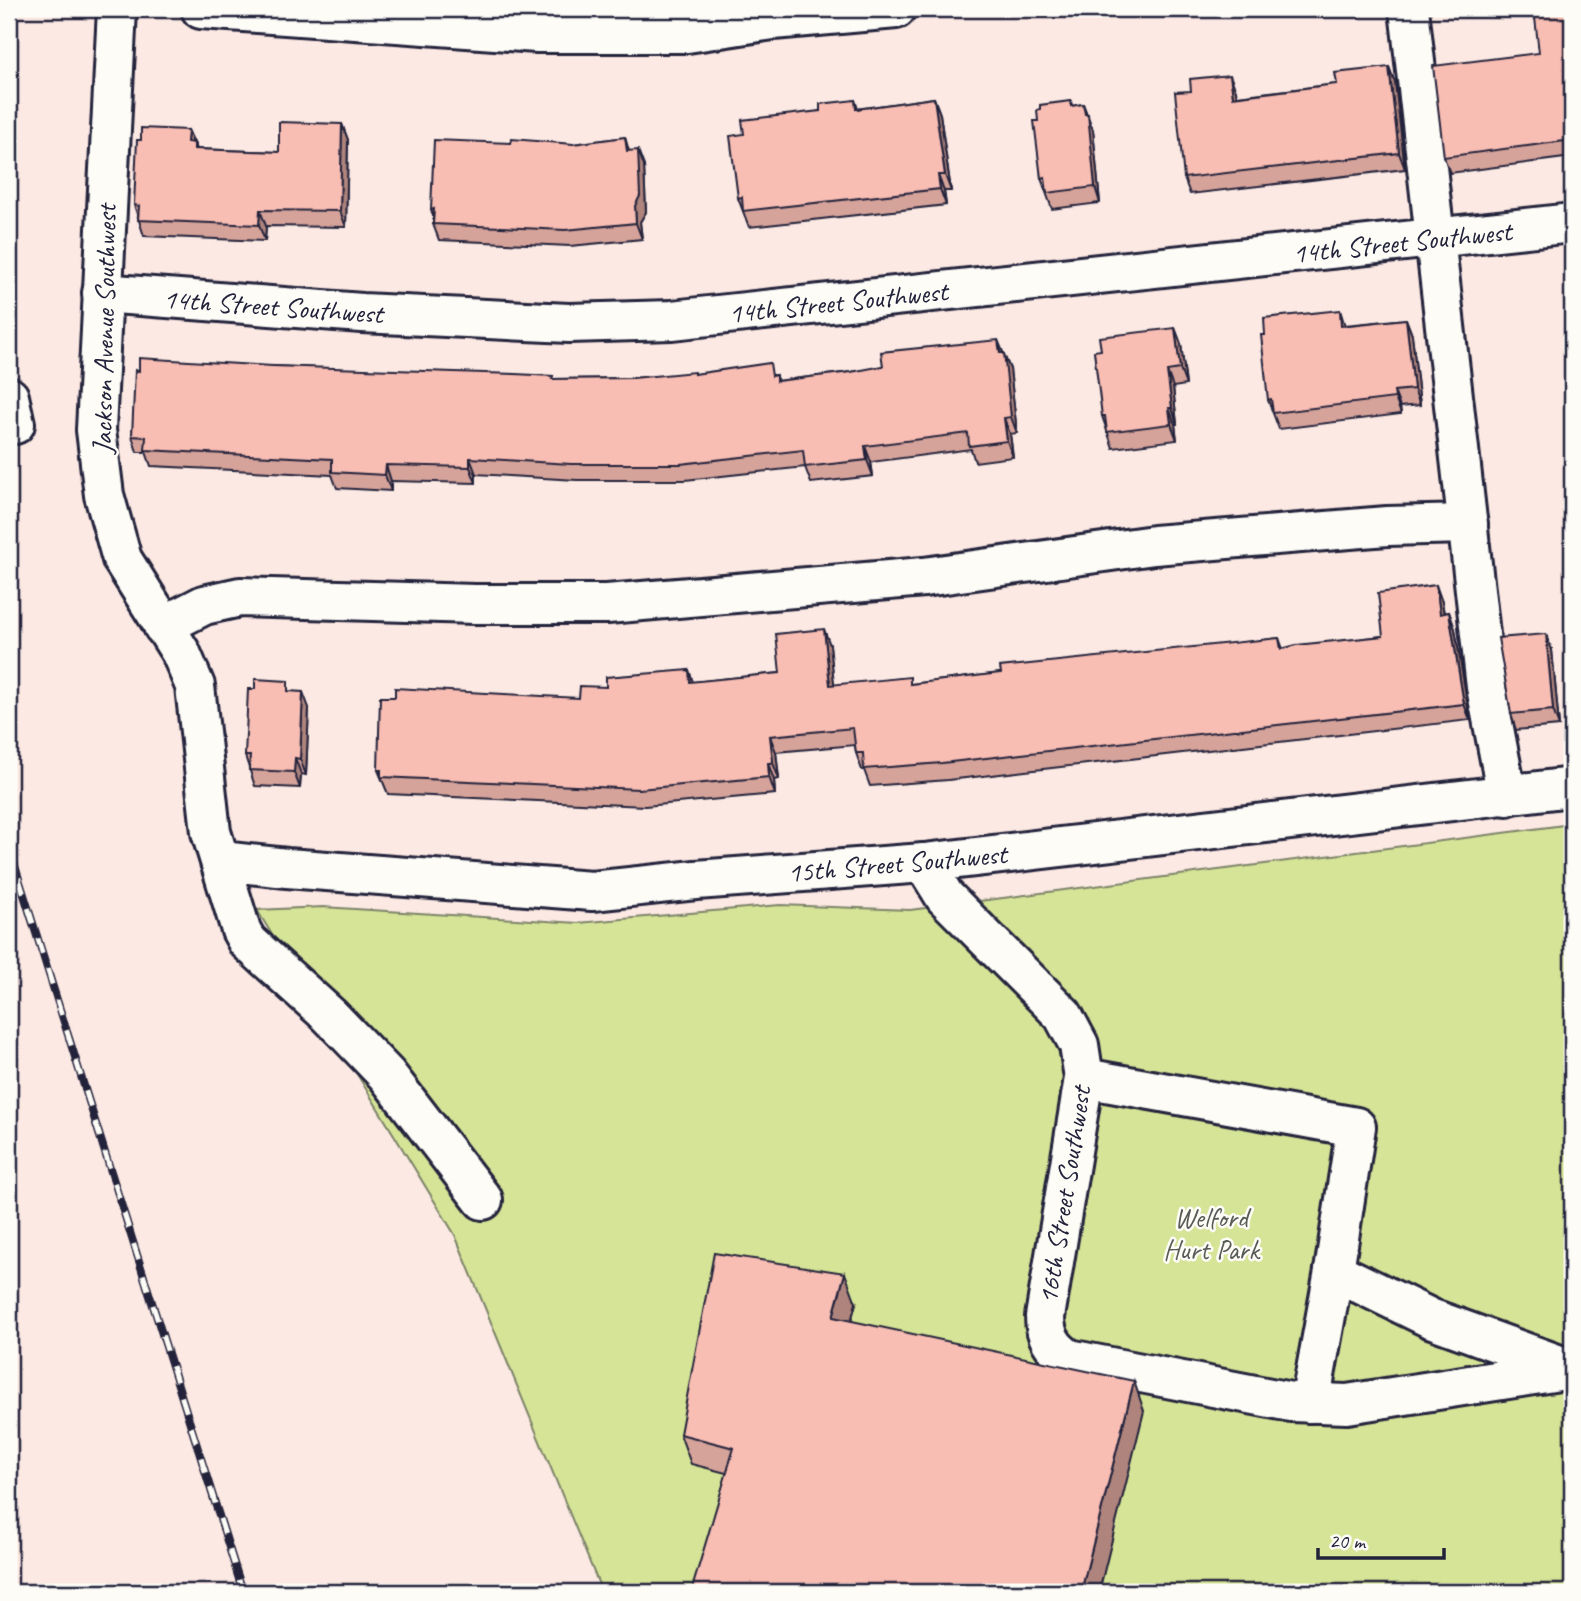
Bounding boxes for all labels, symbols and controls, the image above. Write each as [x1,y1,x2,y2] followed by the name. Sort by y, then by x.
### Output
[84,201,124,456] street label: Jackson Avenue Southwest
[1291,213,1516,271] street label: 14th Street Southwest
[727,273,952,331] street label: 14th Street Southwest
[162,281,387,331] street label: 14th Street Southwest
[786,836,1011,890] street label: 15th Street Southwest
[1030,1081,1099,1306] street label: 16th Street Southwest
[1163,1200,1261,1267] park label: Welford Hurt Park
[1318,1517,1444,1561] scale bar
[1329,1528,1367,1554] text: 20 m

